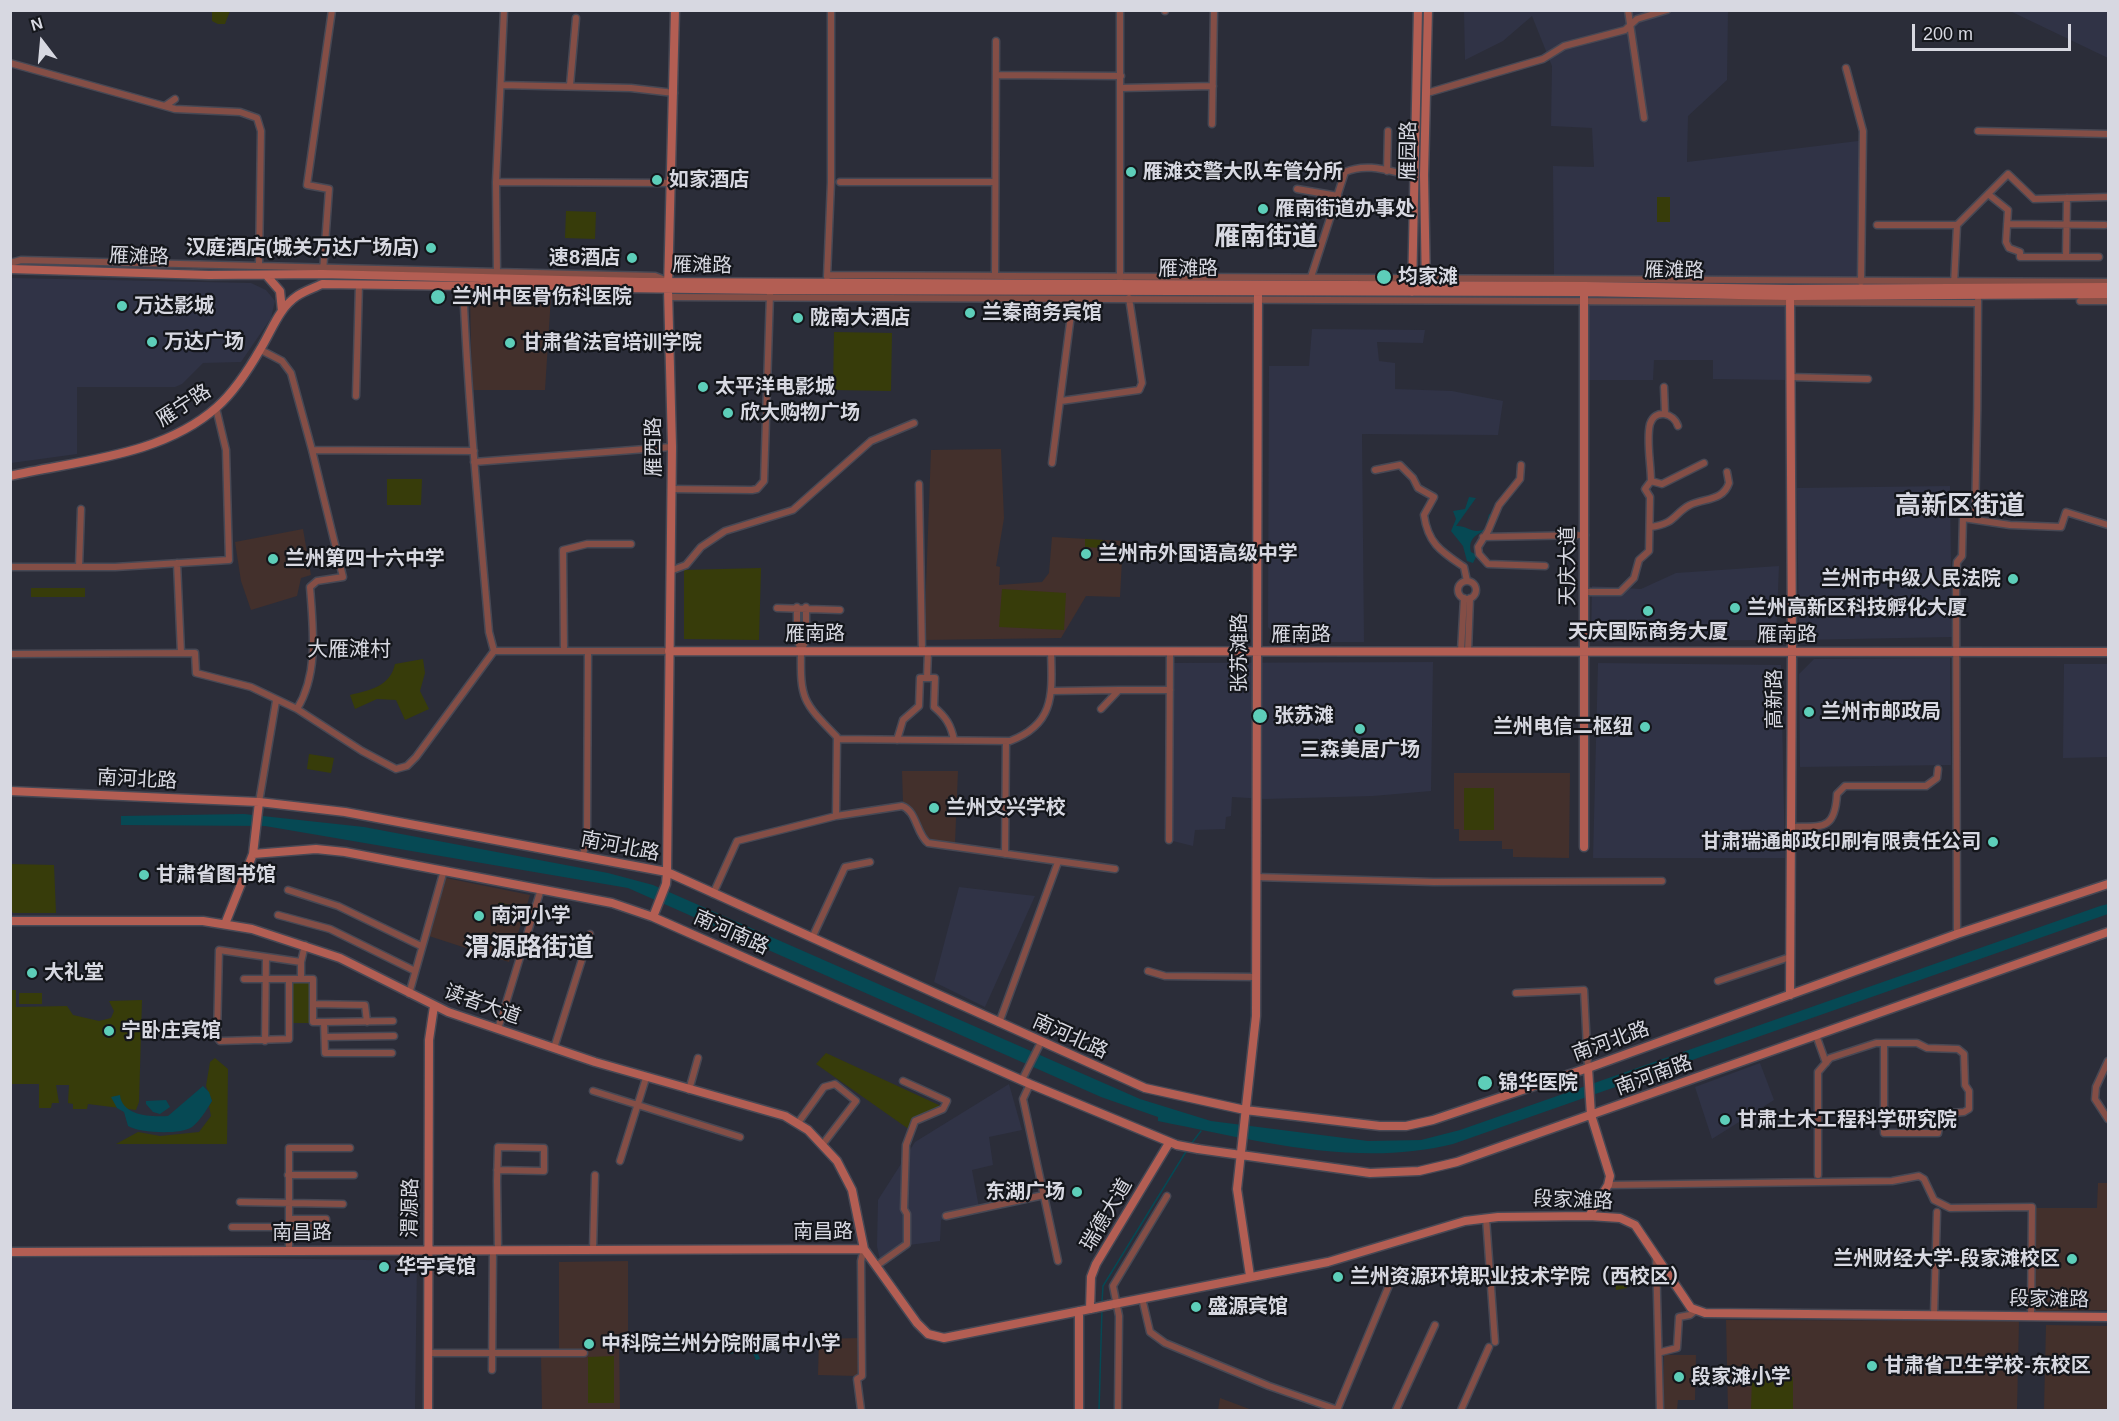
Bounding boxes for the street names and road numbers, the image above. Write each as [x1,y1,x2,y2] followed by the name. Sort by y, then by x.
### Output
[1396,121,1422,181] street label: 雁园路
[109,244,169,270] street label: 雁滩路
[672,253,732,279] street label: 雁滩路
[1158,257,1218,281] street label: 雁滩路
[1644,258,1704,284] street label: 雁滩路
[152,380,216,432] street label: 雁宁路
[642,417,666,477] street label: 雁西路
[1556,526,1580,606] street label: 天庆大道
[1228,613,1252,693] street label: 张苏滩路
[785,622,845,646] street label: 雁南路
[1271,623,1331,647] street label: 雁南路
[1757,623,1817,647] street label: 雁南路
[1763,669,1787,729] street label: 高新路
[96,766,178,794] street label: 南河北路
[578,828,662,866] street label: 南河北路
[690,906,772,960] street label: 南河南路
[440,980,524,1030] street label: 读者大道
[1029,1010,1111,1064] street label: 南河北路
[1569,1017,1653,1067] street label: 南河北路
[1612,1051,1696,1101] street label: 南河南路
[1076,1175,1138,1255] street label: 瑞德大道
[398,1178,424,1238] street label: 渭源路
[1533,1188,1613,1214] street label: 段家滩路
[793,1220,853,1244] street label: 南昌路
[272,1221,332,1245] street label: 南昌路
[2009,1287,2089,1313] street label: 段家滩路

